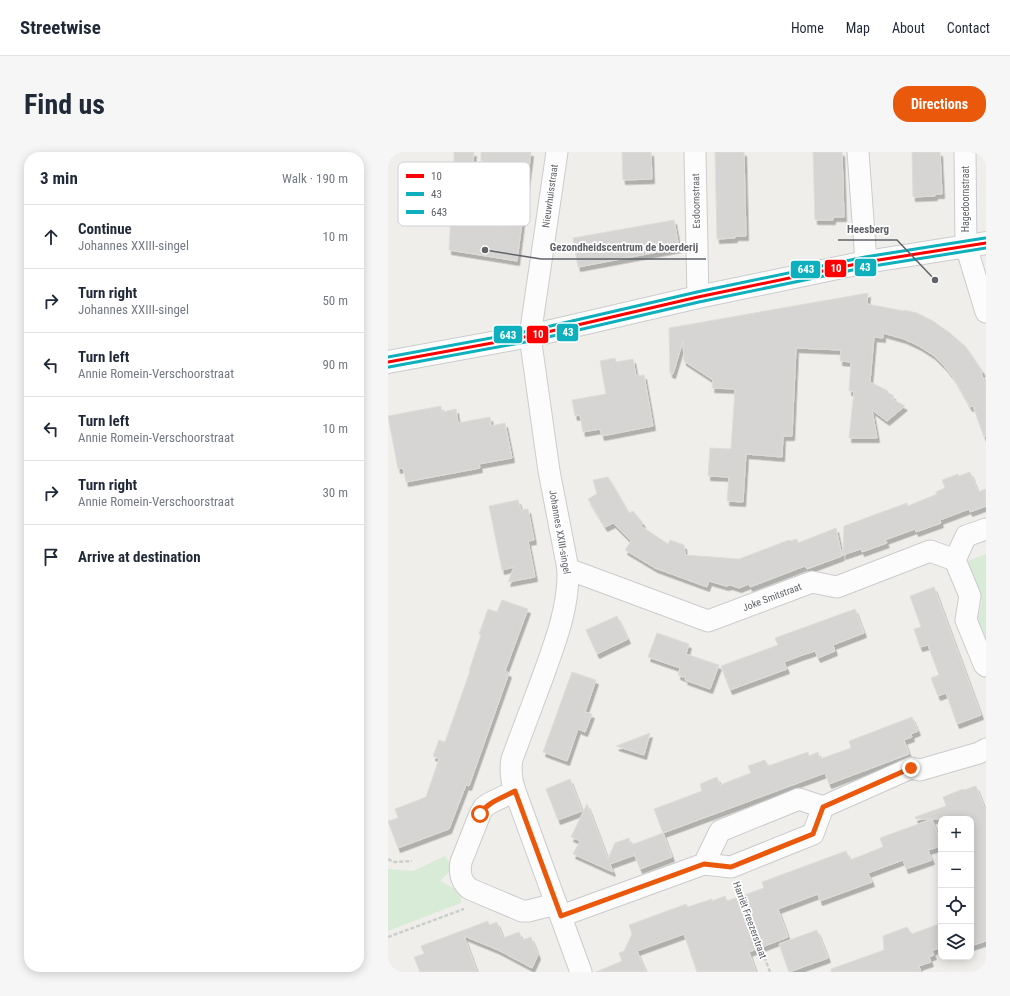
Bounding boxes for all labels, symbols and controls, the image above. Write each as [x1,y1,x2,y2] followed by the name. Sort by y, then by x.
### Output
[20,16,101,39] text: Streetwise
[791,20,824,36] text: Home
[846,20,870,36] text: Map
[892,20,925,36] text: About
[947,20,990,36] text: Contact
[893,86,986,122] button: Directions
[24,88,105,121] text: Find us
[398,162,530,226] legend
[540,164,560,228] street label: Nieuwhuisstraat
[960,166,971,232] street label: Hagedoornstraat
[40,168,78,188] text: 3 min
[431,170,442,183] text: 10
[282,171,348,186] text: Walk · 190 m
[690,173,702,229] street label: Esdoornstraat
[431,188,442,201] text: 43
[431,206,447,219] text: 643
[838,217,897,240] callout: Heesberg
[78,220,132,238] text: Continue
[847,223,889,236] text: Heesberg
[40,226,62,248] icon: ahead
[322,229,348,244] text: 10 m
[541,236,706,259] callout: Gezondheidscentrum de boerderij
[78,238,189,253] text: Johannes XXIII-singel
[550,241,699,254] text: Gezondheidscentrum de boerderij
[854,258,877,277] line badge: 43
[824,259,847,278] line badge: 10
[790,260,821,279] line badge: 643
[859,261,871,274] text: 43
[830,262,842,275] text: 10
[798,263,815,276] text: 643
[78,284,137,302] text: Turn right
[40,290,62,312] icon: right
[322,293,348,308] text: 50 m
[78,302,189,317] text: Johannes XXIII-singel
[556,323,579,342] line badge: 43
[493,325,523,344] line badge: 643
[526,325,549,344] line badge: 10
[562,326,574,339] text: 43
[532,328,544,341] text: 10
[500,329,517,342] text: 643
[78,348,129,366] text: Turn left
[40,354,62,376] icon: left
[322,357,348,372] text: 90 m
[78,366,234,381] text: Annie Romein-Verschoorstraat
[78,412,129,430] text: Turn left
[40,418,62,440] icon: left
[322,421,348,436] text: 10 m
[78,430,234,445] text: Annie Romein-Verschoorstraat
[78,476,137,494] text: Turn right
[40,482,62,504] icon: right
[322,485,348,500] text: 30 m
[547,489,573,575] street label: Johannes XXIII-singel
[78,494,234,509] text: Annie Romein-Verschoorstraat
[40,546,62,568] icon: arrive
[78,548,201,566] text: Arrive at destination
[741,581,803,613] street label: Joke Smitstraat
[902,759,920,777] route end
[471,805,489,823] route start
[938,816,974,960] map controls
[938,816,974,852] button: +
[938,852,974,888] button: −
[731,880,769,960] street label: Harriët Freezerstraat
[938,888,974,924] button: locate
[938,924,974,960] button: layers

